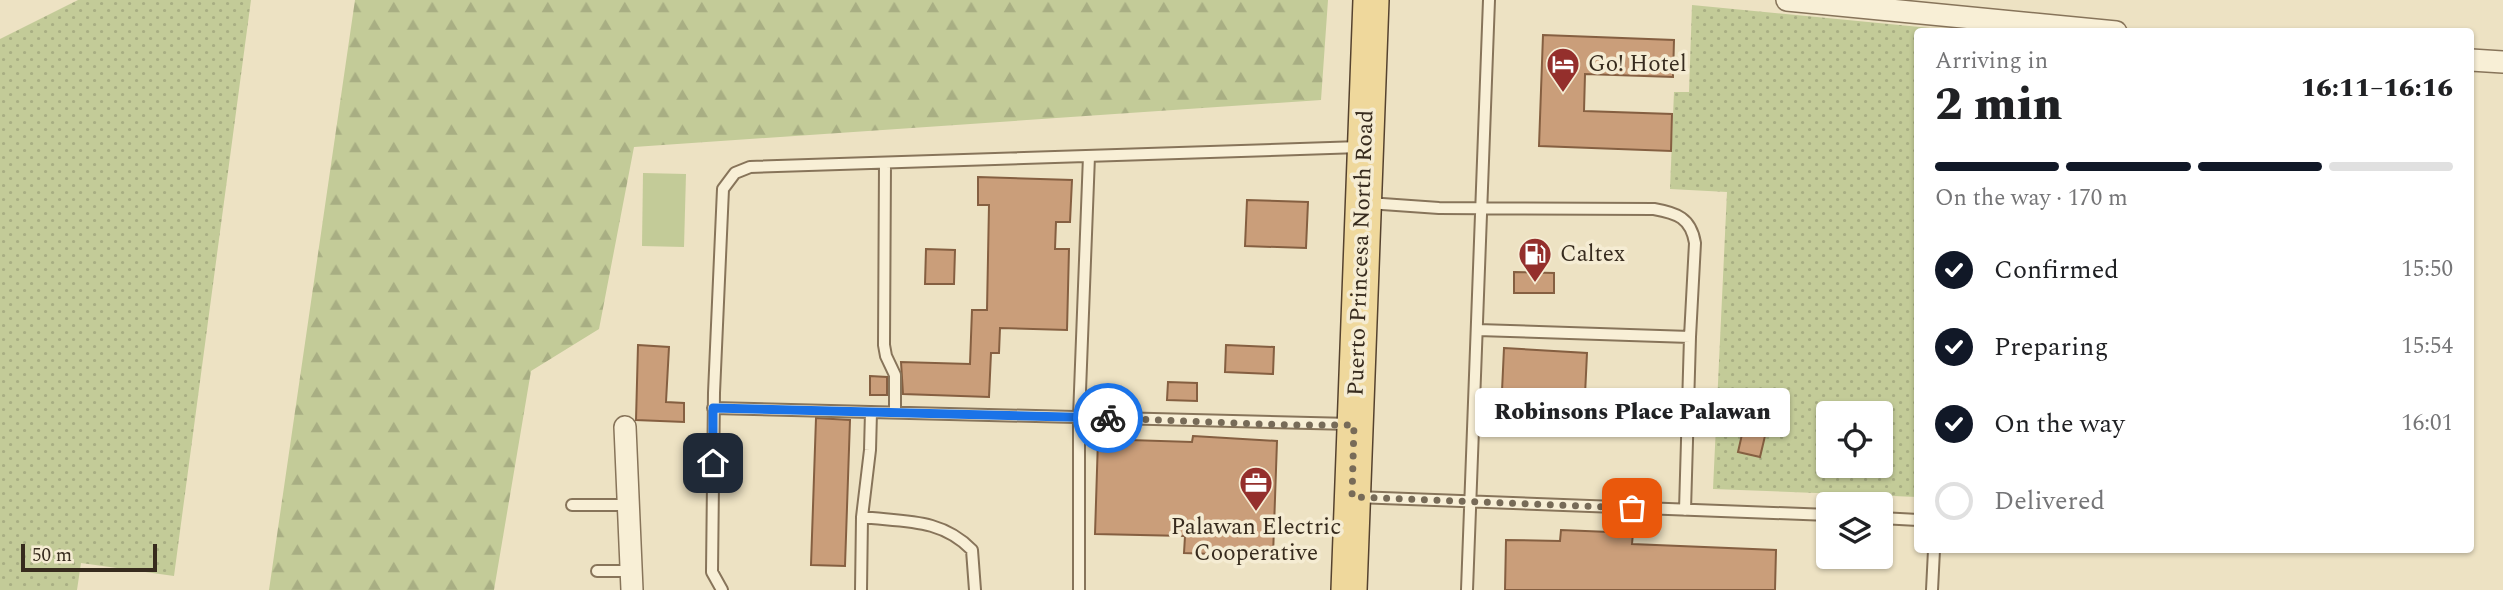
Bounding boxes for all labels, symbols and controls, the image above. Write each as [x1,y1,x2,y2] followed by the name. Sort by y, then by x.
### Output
[1935,44,2048,79] text: Arriving in
[1544,45,1582,94] hotel icon: Go! Hotel
[1588,47,1687,82] place label: Go! Hotel
[2301,68,2453,108] text: 16:11–16:16
[1935,70,2062,140] text: 2 min
[1339,109,1383,397] street label: Puerto Princesa North Road
[1935,181,2128,216] text: On the way · 170 m
[1516,235,1554,284] fuel station icon: Caltex
[1560,237,1625,272] place label: Caltex
[1994,250,2119,290] text: Confirmed
[1935,251,1973,289] icon: check
[2401,252,2453,287] text: 15:50
[1994,327,2108,367] text: Preparing
[1935,328,1973,366] icon: check
[2401,329,2453,364] text: 15:54
[1073,383,1143,453] courier
[1474,389,1790,438] callout: Robinsons Place Palawan
[1494,395,1771,430] text: Robinsons Place Palawan
[1089,399,1127,437] icon: bike
[1816,401,1893,569] map controls
[1816,401,1893,478] button: locate
[1994,404,2125,444] text: On the way
[1935,405,1973,443] icon: check
[2401,406,2453,441] text: 16:01
[683,433,743,493] pin
[694,444,732,482] icon: home
[1237,464,1275,513] office icon: Palawan Electric Cooperative
[1602,478,1662,538] pin
[1994,481,2105,521] text: Delivered
[1613,489,1651,527] icon: bag
[1816,492,1893,569] button: layers
[1171,510,1341,571] place label: Palawan Electric Cooperative
[21,541,158,573] scale bar
[32,541,72,570] text: 50 m

